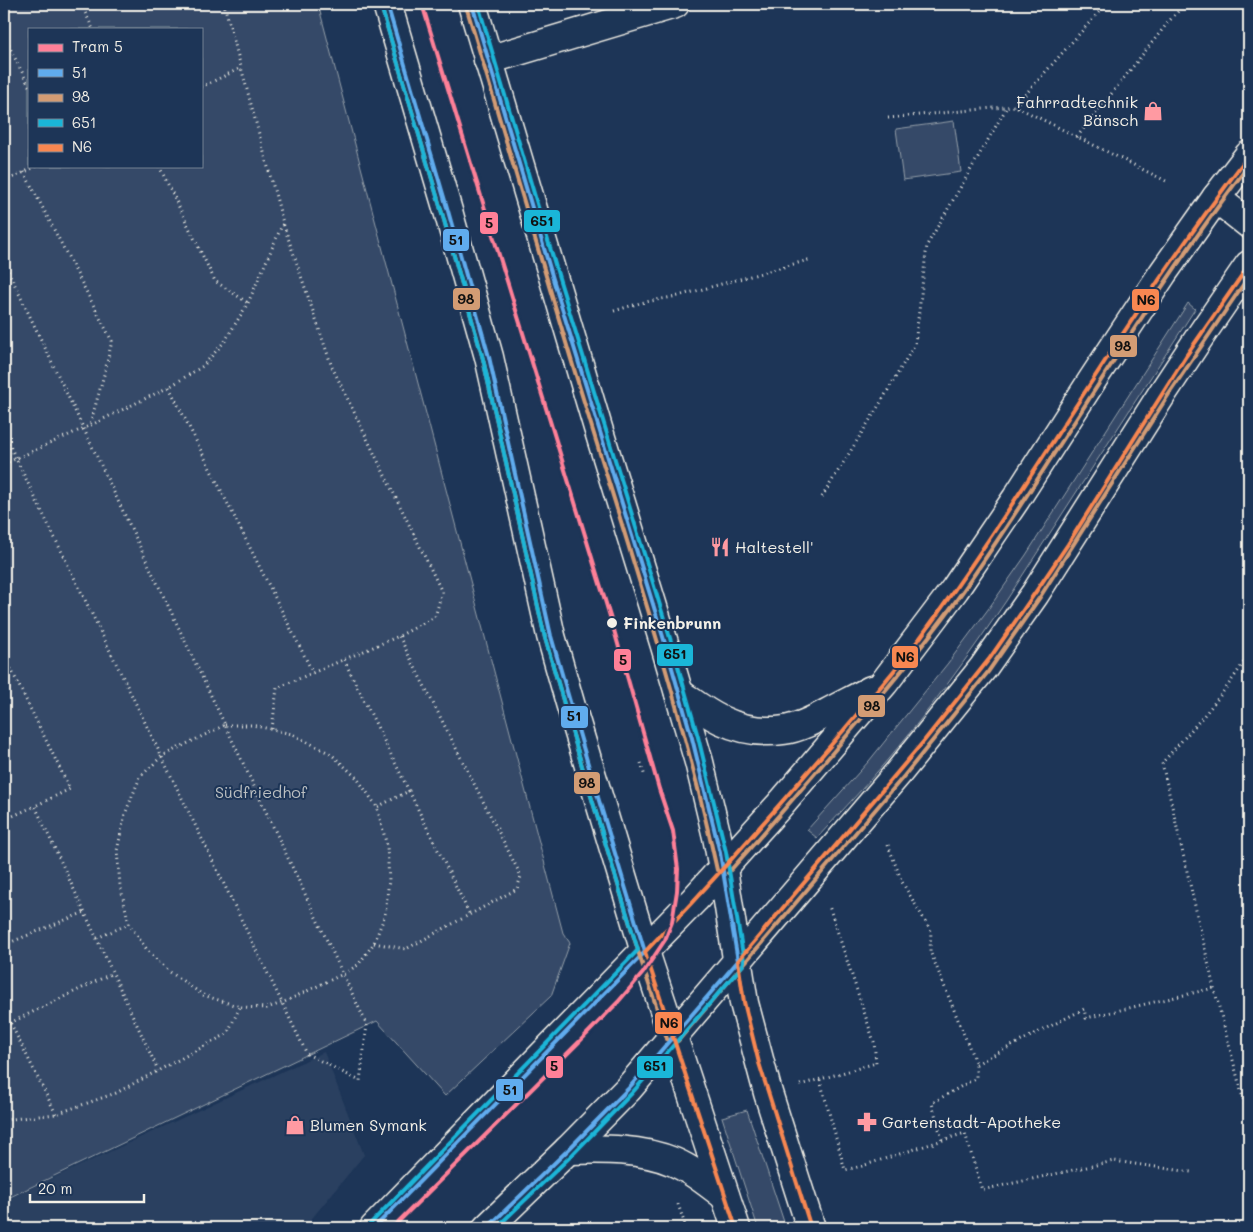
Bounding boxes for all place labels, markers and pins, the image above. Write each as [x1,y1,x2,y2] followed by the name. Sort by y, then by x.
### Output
[1016,91,1138,130] place label: Fahrradtechnik Bänsch
[1142,100,1164,122] shop icon: Fahrradtechnik Bänsch
[709,536,731,558] restaurant icon: Haltestell'
[735,536,814,557] place label: Haltestell'
[623,612,721,633] place label: Finkenbrunn
[605,616,619,630] marker: Finkenbrunn
[856,1111,878,1133] pharmacy icon: Gartenstadt-Apotheke
[882,1111,1061,1132] place label: Gartenstadt-Apotheke
[284,1114,306,1136] shop icon: Blumen Symank
[310,1114,427,1135] place label: Blumen Symank

